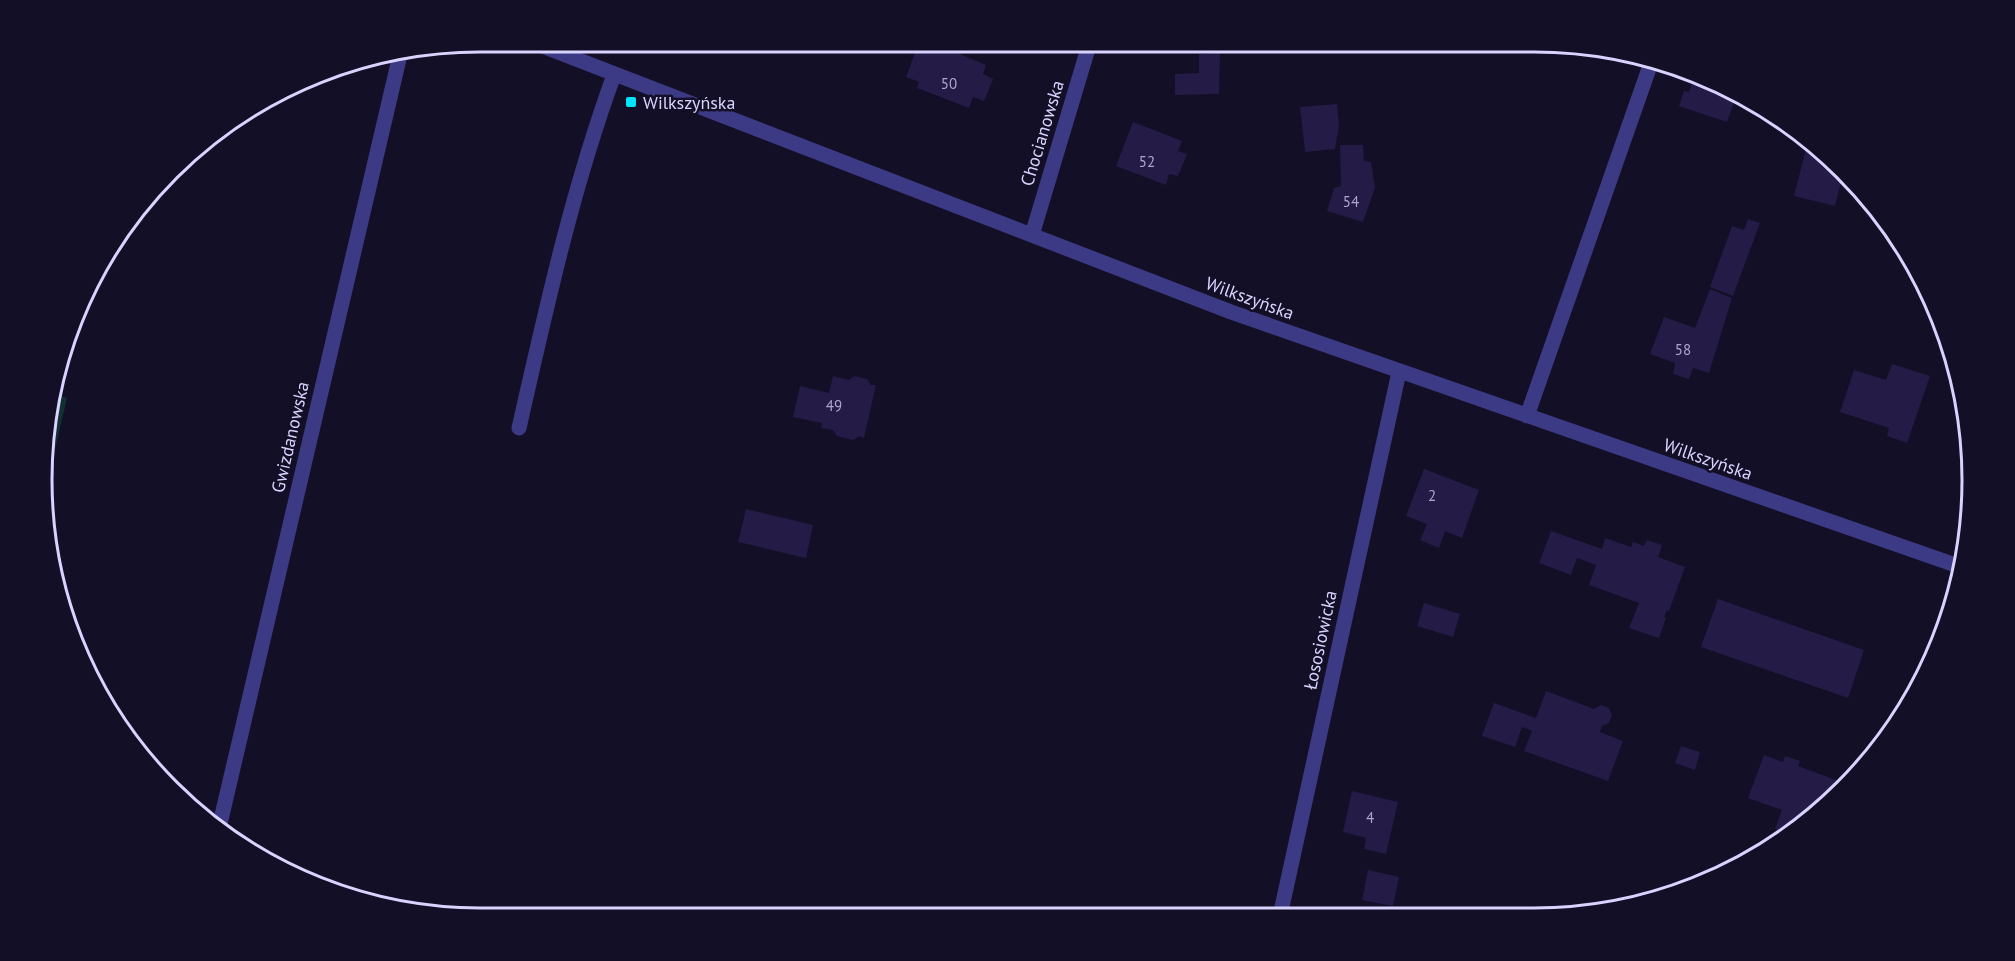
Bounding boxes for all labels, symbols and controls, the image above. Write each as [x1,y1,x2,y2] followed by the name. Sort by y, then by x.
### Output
[941,74,957,93] house number: 50
[1015,77,1069,189] street label: Chocianowska
[643,91,735,114] place label: Wilkszyńska
[624,95,638,109] marker: Wilkszyńska
[1139,152,1155,171] house number: 52
[1343,192,1359,211] house number: 54
[1203,271,1297,325] street label: Wilkszyńska
[1675,340,1691,359] house number: 58
[266,379,314,495] street label: Gwizdanowska
[826,396,842,415] house number: 49
[1661,433,1755,485] street label: Wilkszyńska
[1428,486,1436,505] house number: 2
[1298,588,1342,692] street label: Łososiowicka
[1366,808,1374,827] house number: 4

